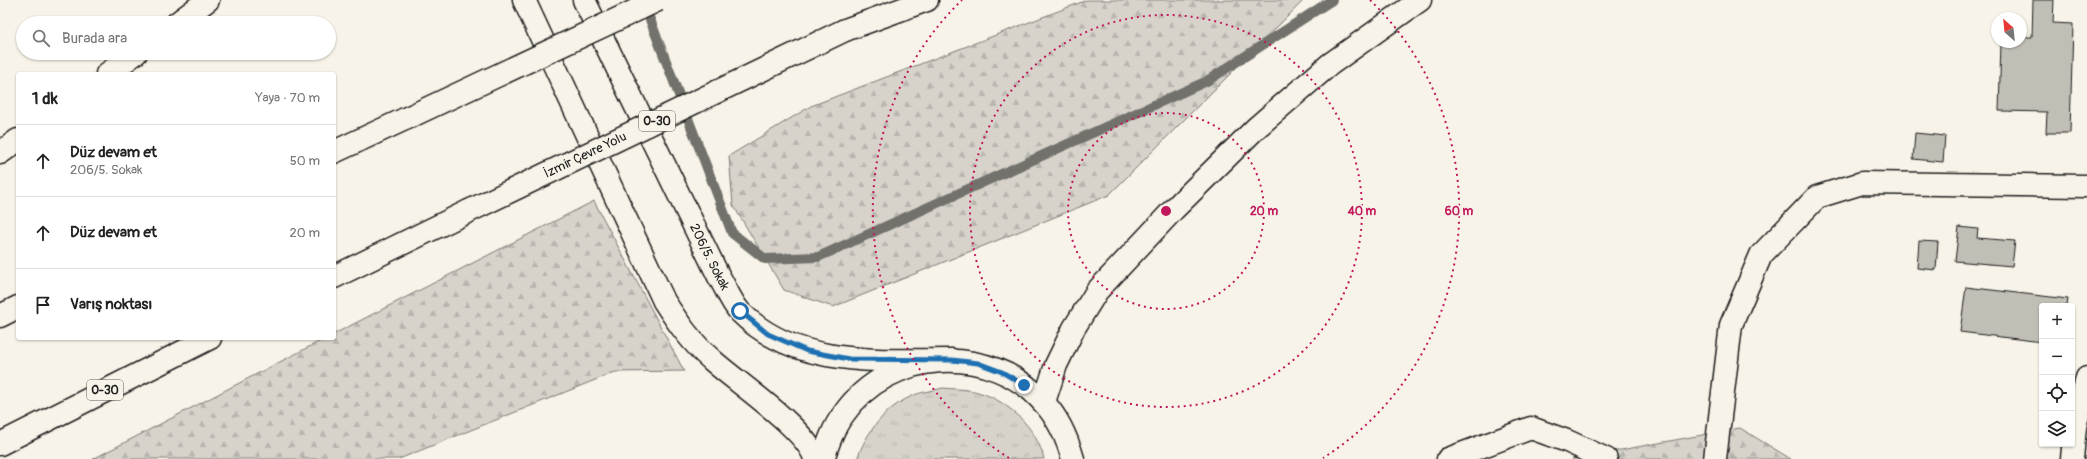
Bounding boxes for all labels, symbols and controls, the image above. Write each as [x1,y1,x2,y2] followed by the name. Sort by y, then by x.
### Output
[1991,12,2027,48] north arrow
[16,16,336,60] search box
[30,27,52,49] icon: search
[62,29,127,48] text: Burada ara
[32,88,58,109] text: 1 dk
[255,90,320,106] text: Yaya · 70 m
[639,111,675,131] road number: O-30
[541,128,629,182] street label: İzmir Çevre Yolu
[70,143,157,162] text: Düz devam et
[32,150,54,172] icon: ahead
[290,153,320,169] text: 50 m
[70,162,143,178] text: 206/5. Sokak
[1159,204,1173,218] centre of rings
[1250,204,1278,219] text: 20 m
[1347,204,1377,219] text: 40 m
[1445,204,1474,219] text: 60 m
[686,221,733,294] street label: 206/5. Sokak
[32,222,54,244] icon: ahead
[70,223,157,242] text: Düz devam et
[289,225,320,241] text: 20 m
[32,294,54,316] icon: arrive
[70,295,152,314] text: Varış noktası
[731,302,749,320] route start
[2039,303,2075,447] map controls
[2039,303,2075,339] button: +
[2039,339,2075,375] button: −
[2039,375,2075,411] button: locate
[1015,376,1033,394] route end
[87,380,123,400] road number: O-30
[2039,411,2075,447] button: layers

